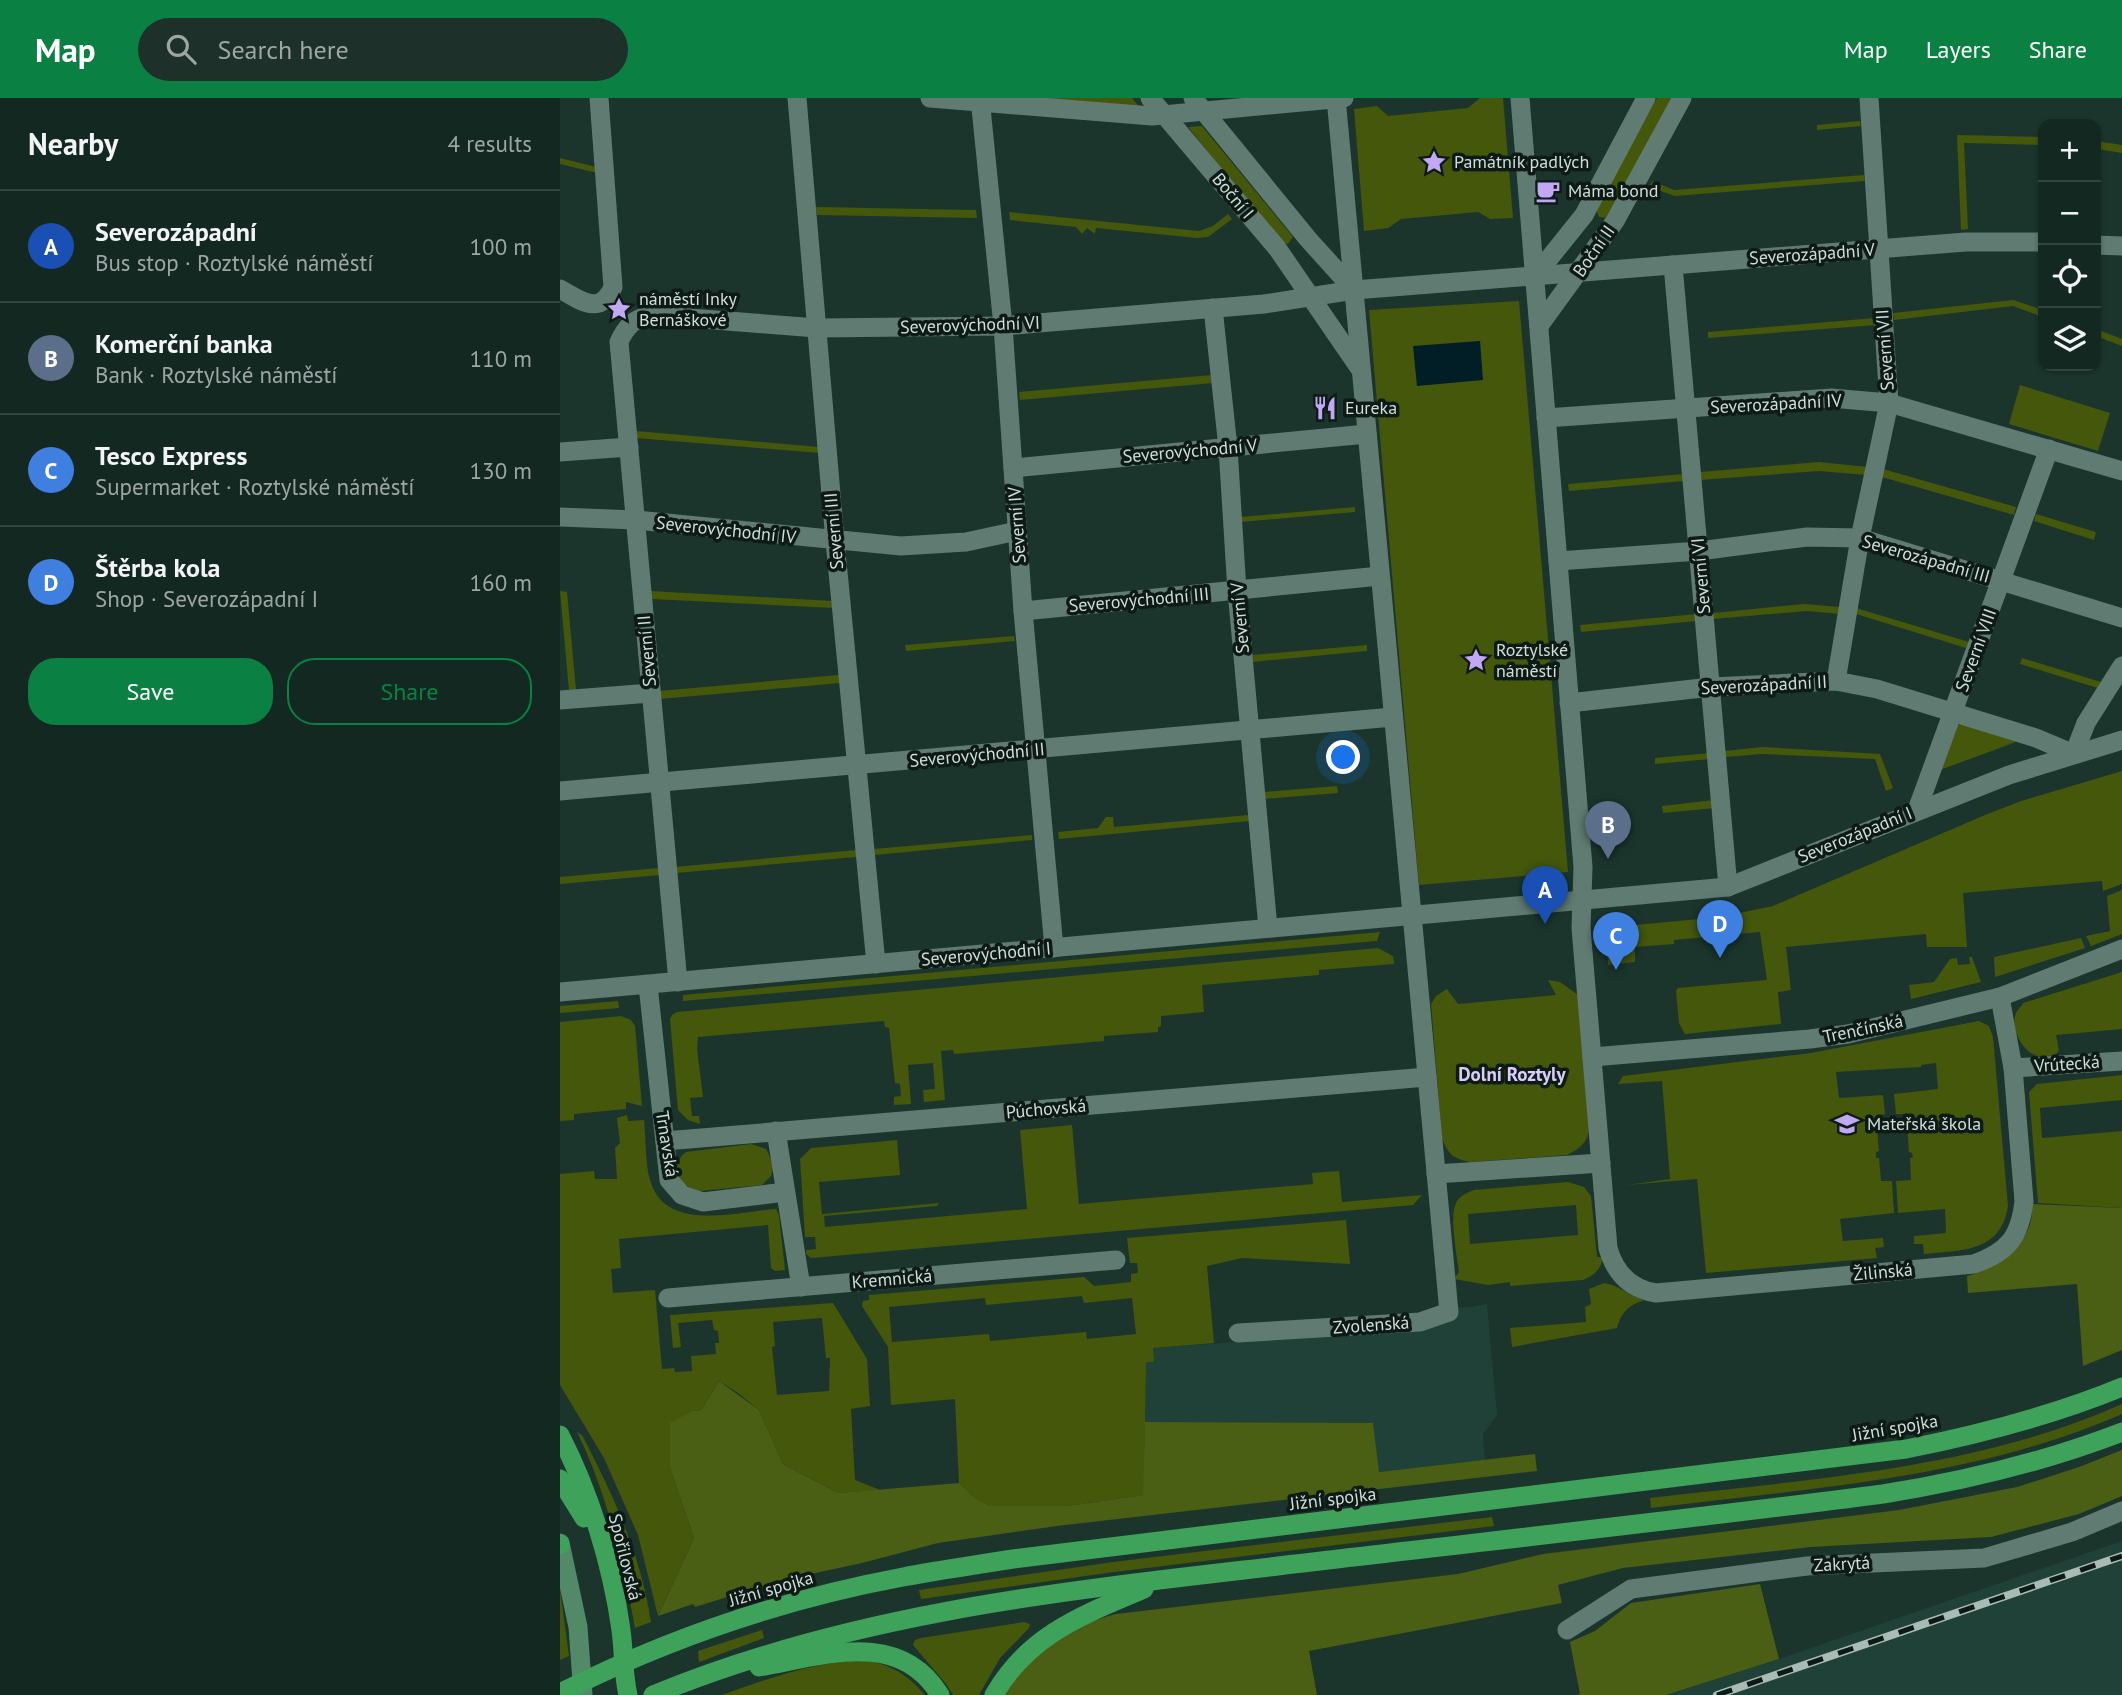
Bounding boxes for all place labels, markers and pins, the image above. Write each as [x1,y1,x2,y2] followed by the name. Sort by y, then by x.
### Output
[1420,148,1448,176] place icon: Památník padlých
[1454,150,1589,173] place label: Památník padlých
[1534,177,1562,205] cafe icon: Máma bond
[1568,179,1658,202] place label: Máma bond
[639,287,737,331] place label: náměstí Inky Bernáškové
[605,295,633,323] place icon: náměstí Inky Bernáškové
[1311,394,1339,422] restaurant icon: Eureka
[1345,396,1397,419] place label: Eureka
[1496,638,1568,682] place label: Roztylské náměstí
[1462,646,1490,674] place icon: Roztylské náměstí
[1585,801,1631,859] pin: B
[1522,866,1568,924] pin: A
[1697,900,1743,958] pin: D
[1593,912,1639,970] pin: C
[1833,1110,1861,1138] school or university icon: Mateřská škola
[1867,1112,1981,1135] place label: Mateřská škola

